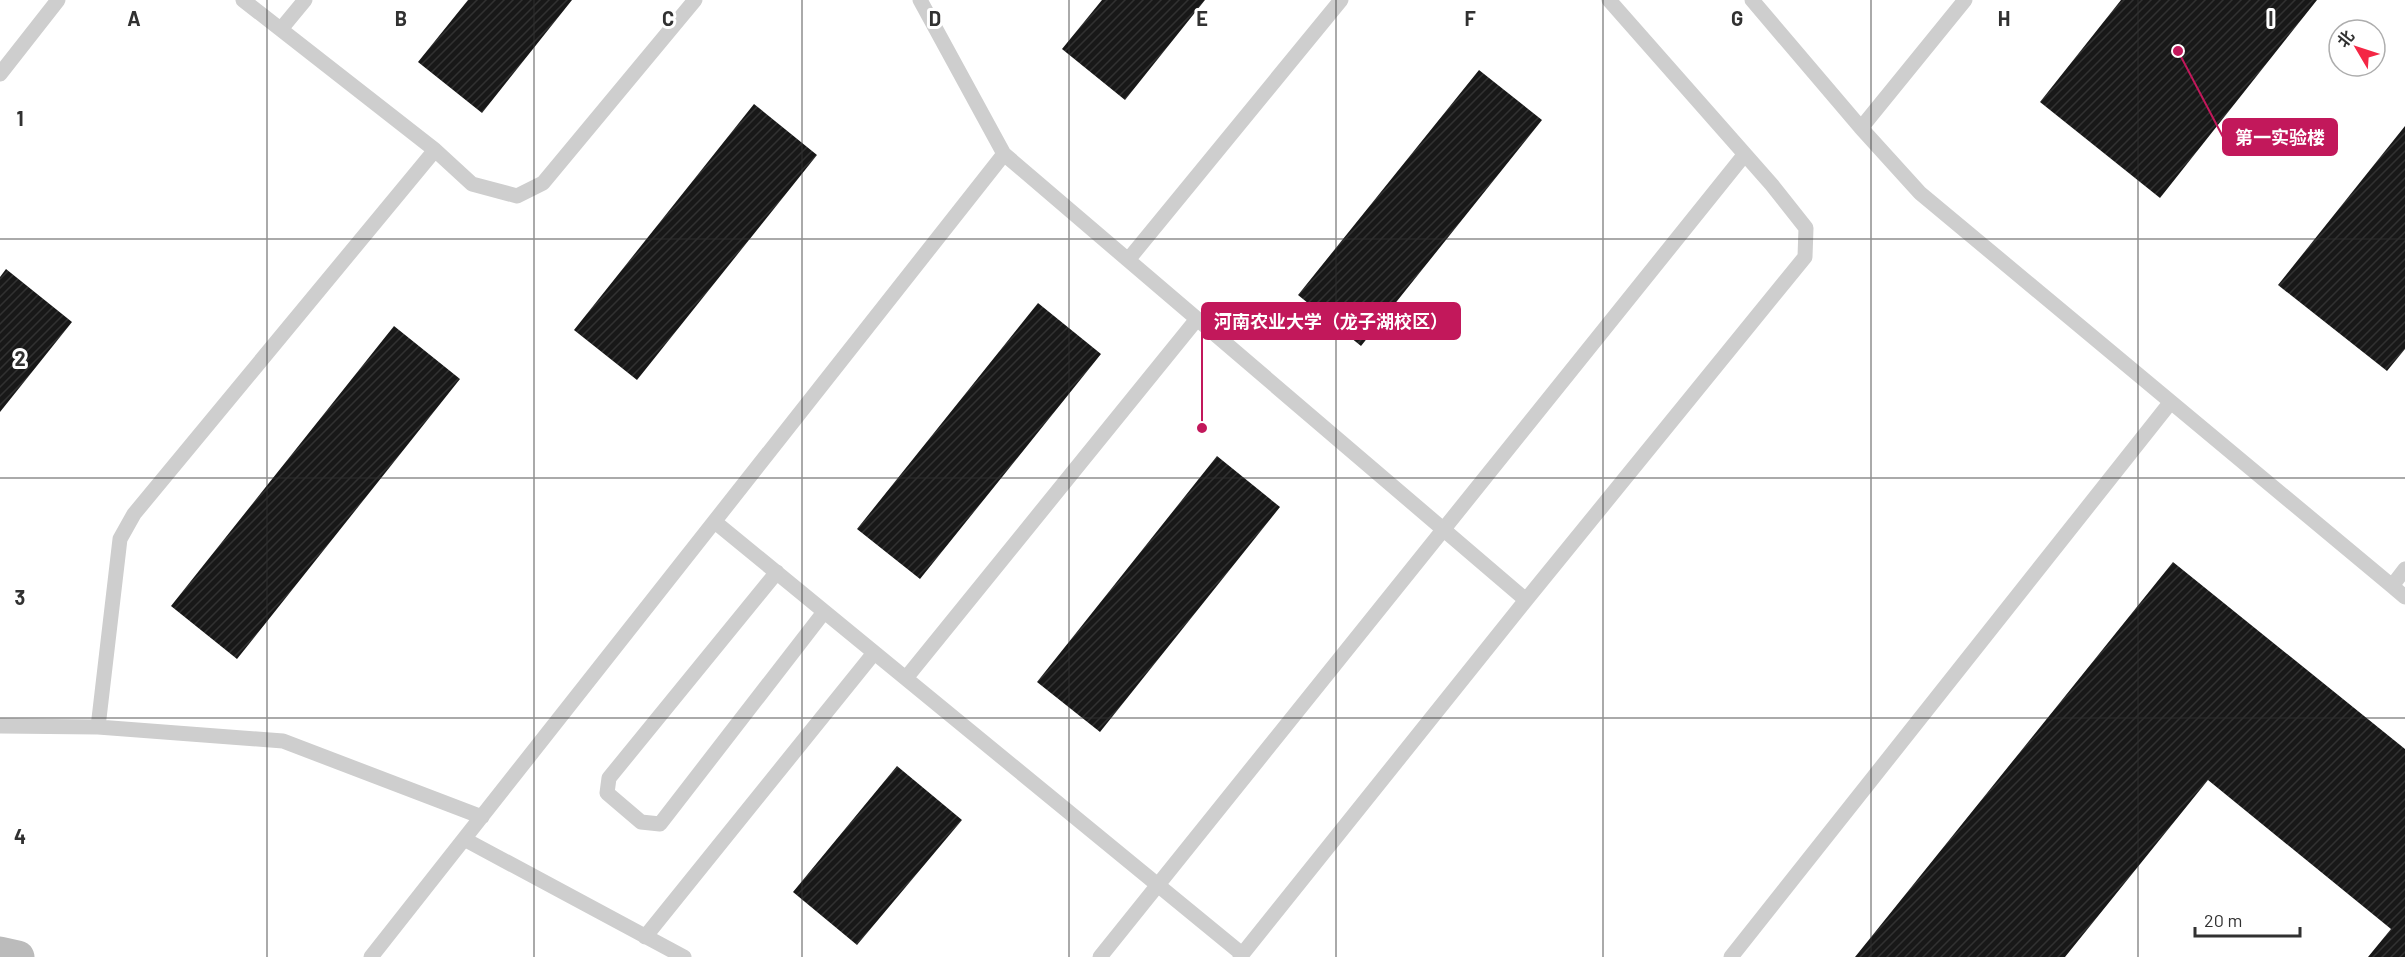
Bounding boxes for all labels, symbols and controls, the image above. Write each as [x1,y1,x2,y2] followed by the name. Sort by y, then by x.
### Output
[127,6,141,30] text: A
[395,6,407,30] text: B
[662,6,674,30] text: C
[929,6,941,30] text: D
[1196,6,1208,30] text: E
[1464,6,1476,30] text: F
[1731,6,1743,30] text: G
[1998,6,2010,30] text: H
[2268,6,2274,30] text: I
[2327,18,2387,78] north arrow
[2333,26,2357,50] text: 北
[16,106,24,130] text: 1
[2223,119,2337,155] callout: 第一实验楼
[2235,126,2325,148] text: 第一实验楼
[1202,303,1460,339] callout: 河南农业大学（龙子湖校区）
[1214,310,1448,332] text: 河南农业大学（龙子湖校区）
[14,346,26,370] text: 2
[15,585,25,609] text: 3
[14,824,26,848] text: 4
[2195,900,2300,938] scale bar
[2204,909,2242,931] text: 20 m

